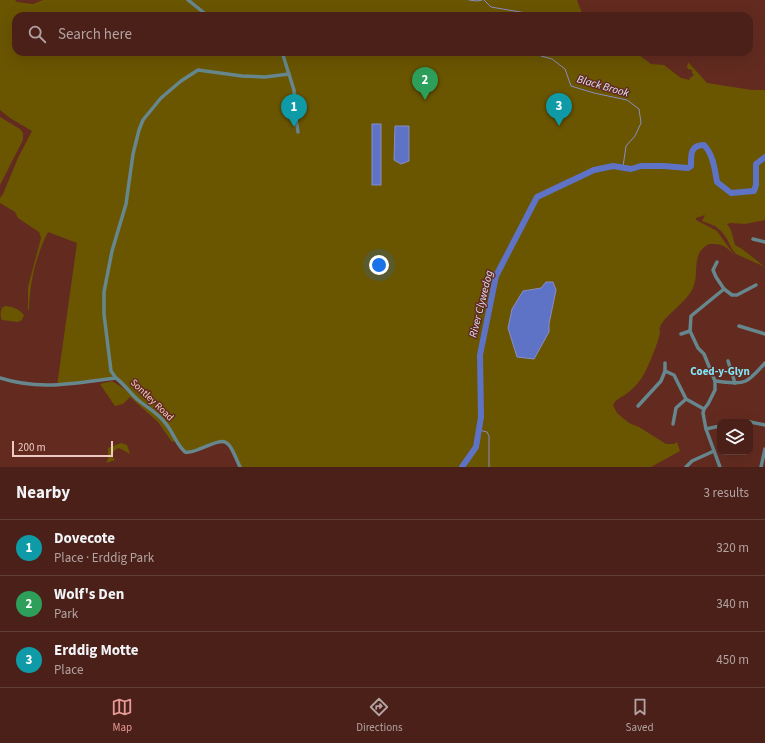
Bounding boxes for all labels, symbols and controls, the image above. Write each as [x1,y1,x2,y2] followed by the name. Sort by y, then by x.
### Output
[12,12,753,56] search box
[26,23,48,45] icon: search
[58,24,132,45] text: Search here
[412,67,438,100] pin: 2
[575,71,632,101] water label: Black Brook
[546,93,572,126] pin: 3
[281,94,307,127] pin: 1
[369,255,389,275] your location
[465,269,497,339] water label: River Clywedog
[690,364,750,379] district label: Coed-y-Glyn
[127,376,177,424] street label: Sontley Road
[717,419,753,455] map controls
[717,419,753,455] button: layers
[12,439,113,458] scale bar
[18,440,46,455] text: 200 m
[16,481,70,505] text: Nearby
[704,484,749,502] text: 3 results
[54,528,115,549] text: Dovecote
[26,539,32,557] text: 1
[716,539,749,557] text: 320 m
[54,549,154,567] text: Place · Erddig Park
[54,584,124,605] text: Wolf's Den
[26,595,32,613] text: 2
[716,595,749,613] text: 340 m
[54,605,78,623] text: Park
[54,640,138,661] text: Erddig Motte
[26,651,32,669] text: 3
[716,651,749,669] text: 450 m
[54,661,83,679] text: Place
[111,696,133,735] tab: Map
[356,696,403,735] tab: Directions
[626,696,654,735] tab: Saved

